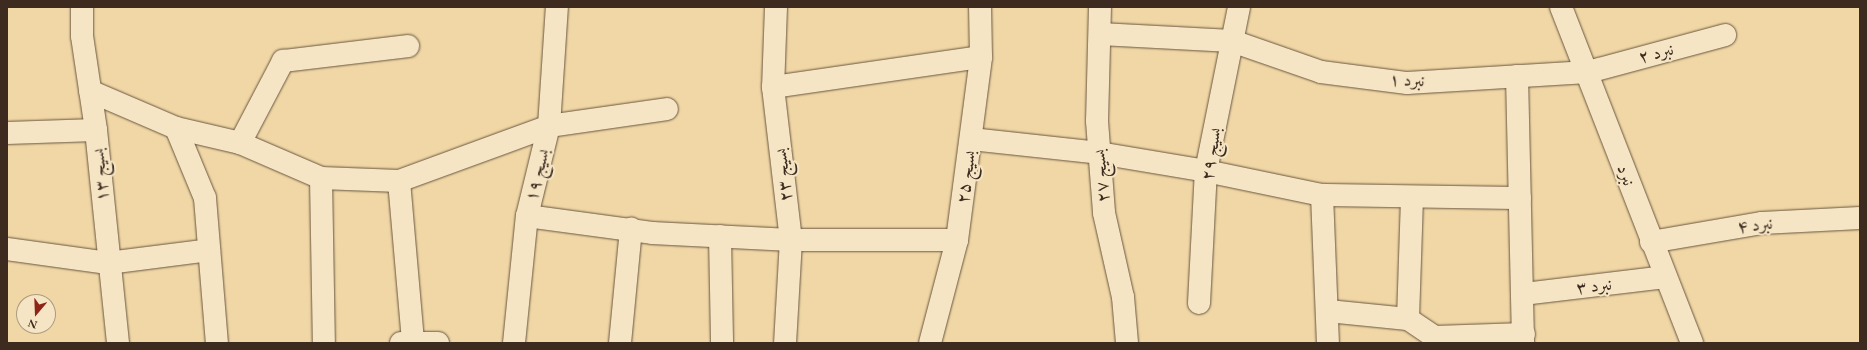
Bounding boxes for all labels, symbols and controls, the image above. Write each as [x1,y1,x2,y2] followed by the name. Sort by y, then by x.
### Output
[1636,38,1676,68] street label: نبرد ۲
[1389,69,1425,91] street label: نبرد ۱
[1196,126,1226,182] street label: بسیج ۲۹
[87,147,113,203] street label: بسیج ۱۳
[520,147,554,203] street label: بسیج ۱۹
[769,147,797,203] street label: بسیج ۲۳
[1088,148,1114,204] street label: بسیج ۲۷
[952,149,980,205] street label: بسیج ۲۵
[1612,161,1640,189] street label: نبرد
[1736,212,1774,238] street label: نبرد ۴
[1575,273,1613,299] street label: نبرد ۳
[16,294,56,334] north arrow
[26,316,39,332] text: N

